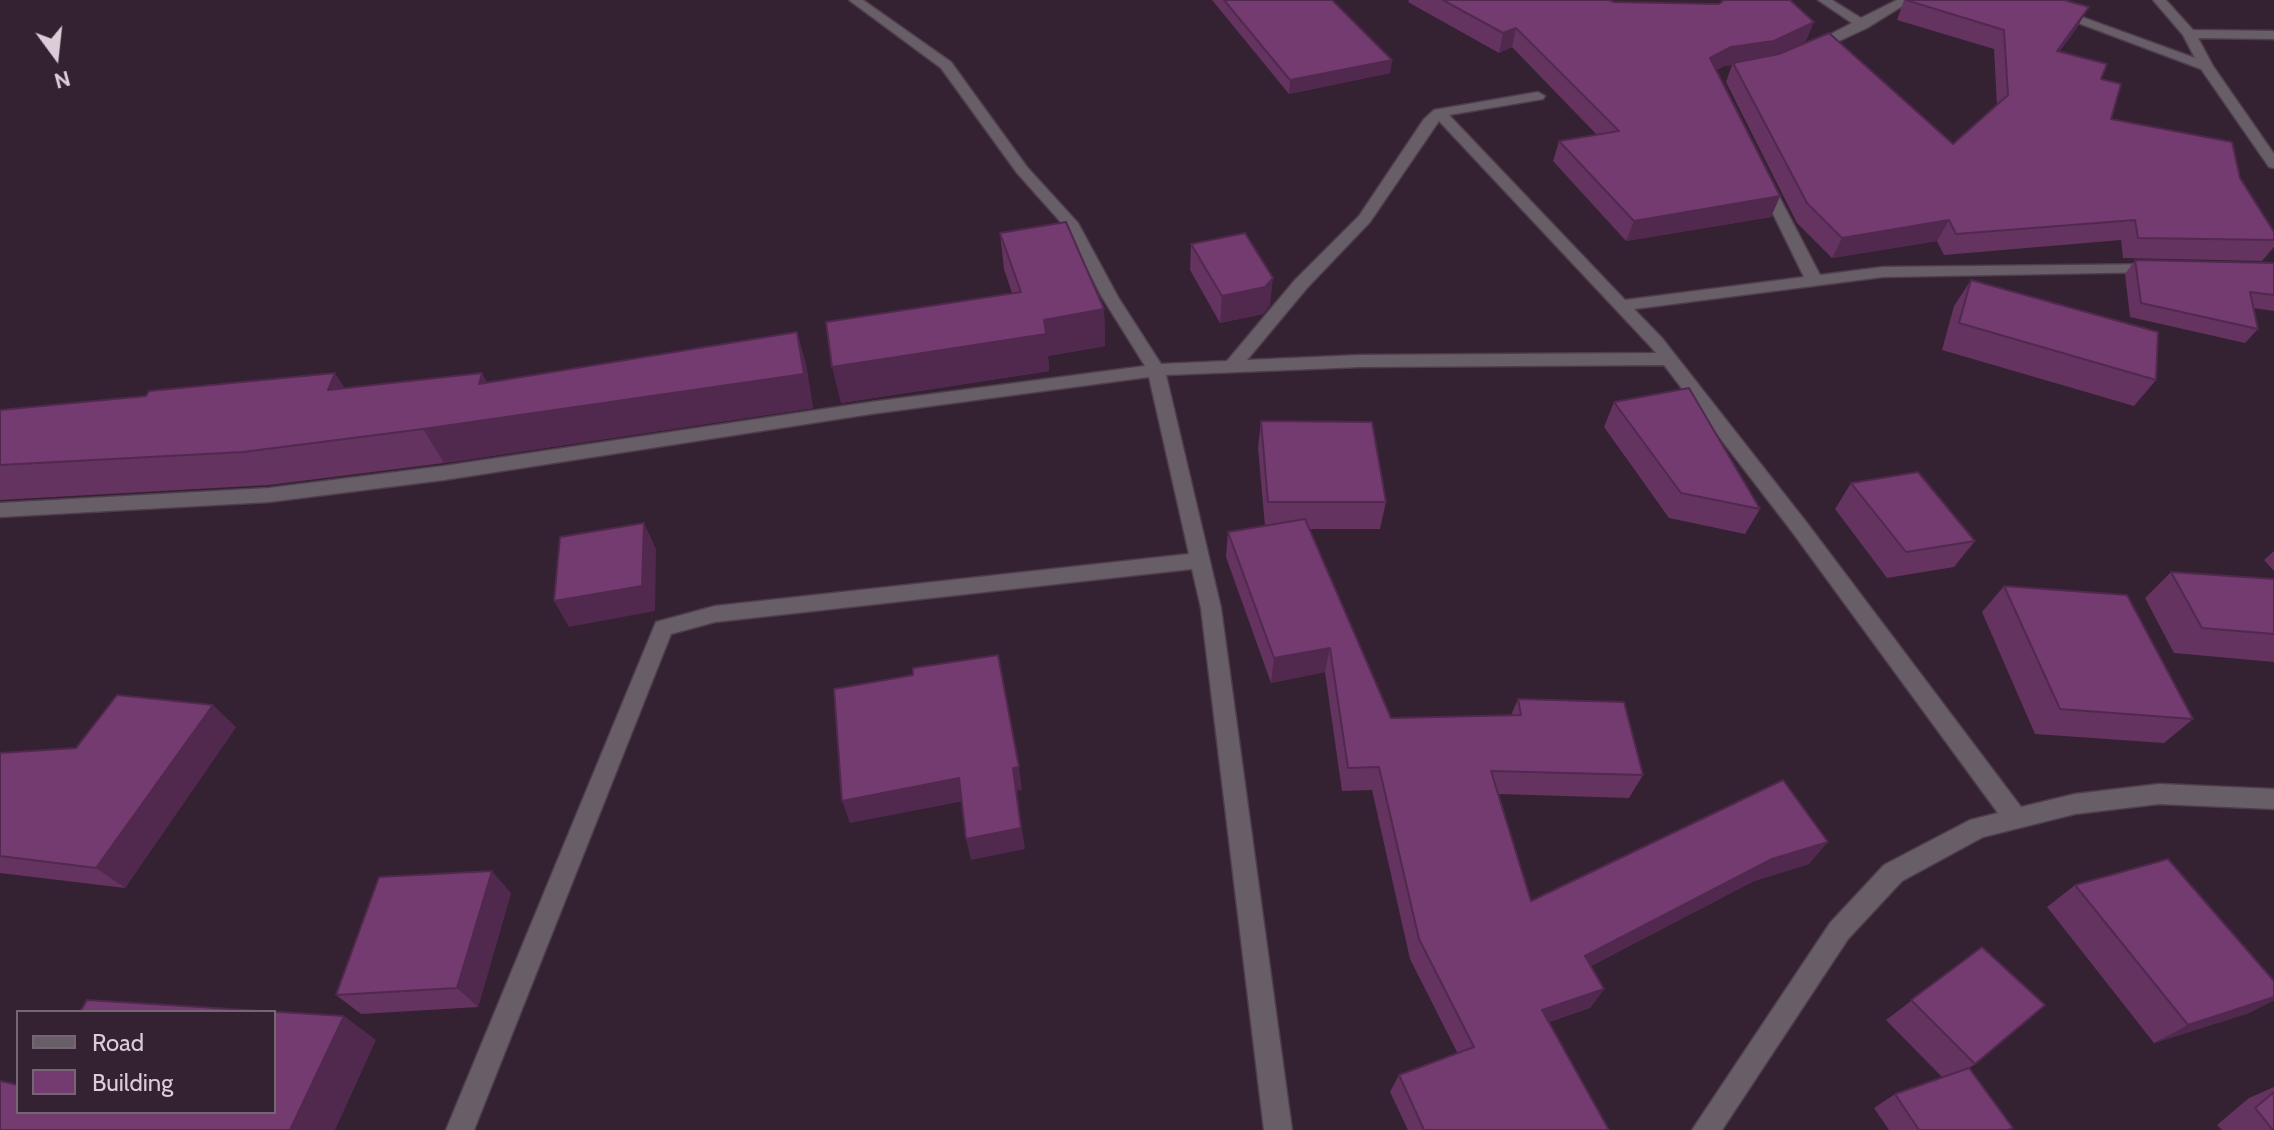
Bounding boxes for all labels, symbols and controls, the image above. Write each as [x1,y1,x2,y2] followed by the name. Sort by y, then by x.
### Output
[16,16,96,96] north arrow
[51,65,73,95] text: N
[16,1010,276,1114] legend
[92,1028,144,1057] text: Road
[92,1068,173,1097] text: Building

